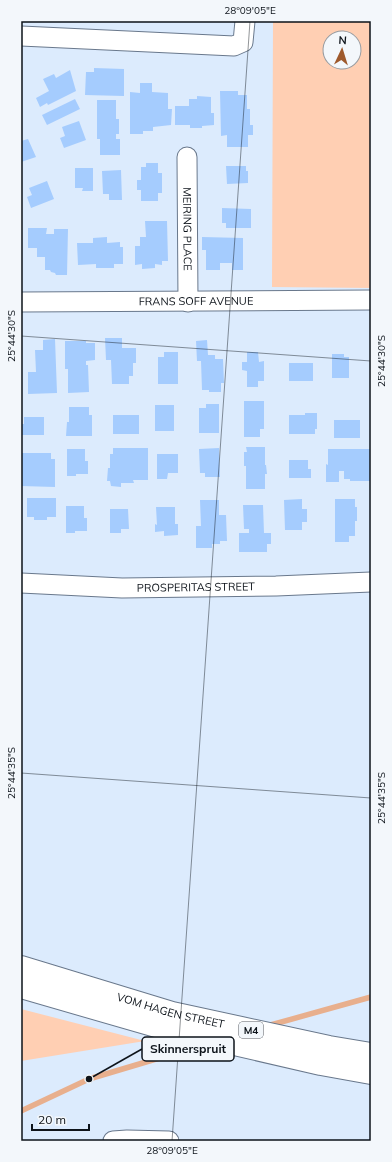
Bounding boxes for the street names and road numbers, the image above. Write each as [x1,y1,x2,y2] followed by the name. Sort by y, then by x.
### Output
[180,187,195,271] street label: MEIRING PLACE
[139,294,253,308] street label: FRANS SOFF AVENUE
[137,579,255,595] street label: PROSPERITAS STREET
[115,990,226,1031] street label: VOM HAGEN STREET
[239,1022,263,1038] road number: M4

